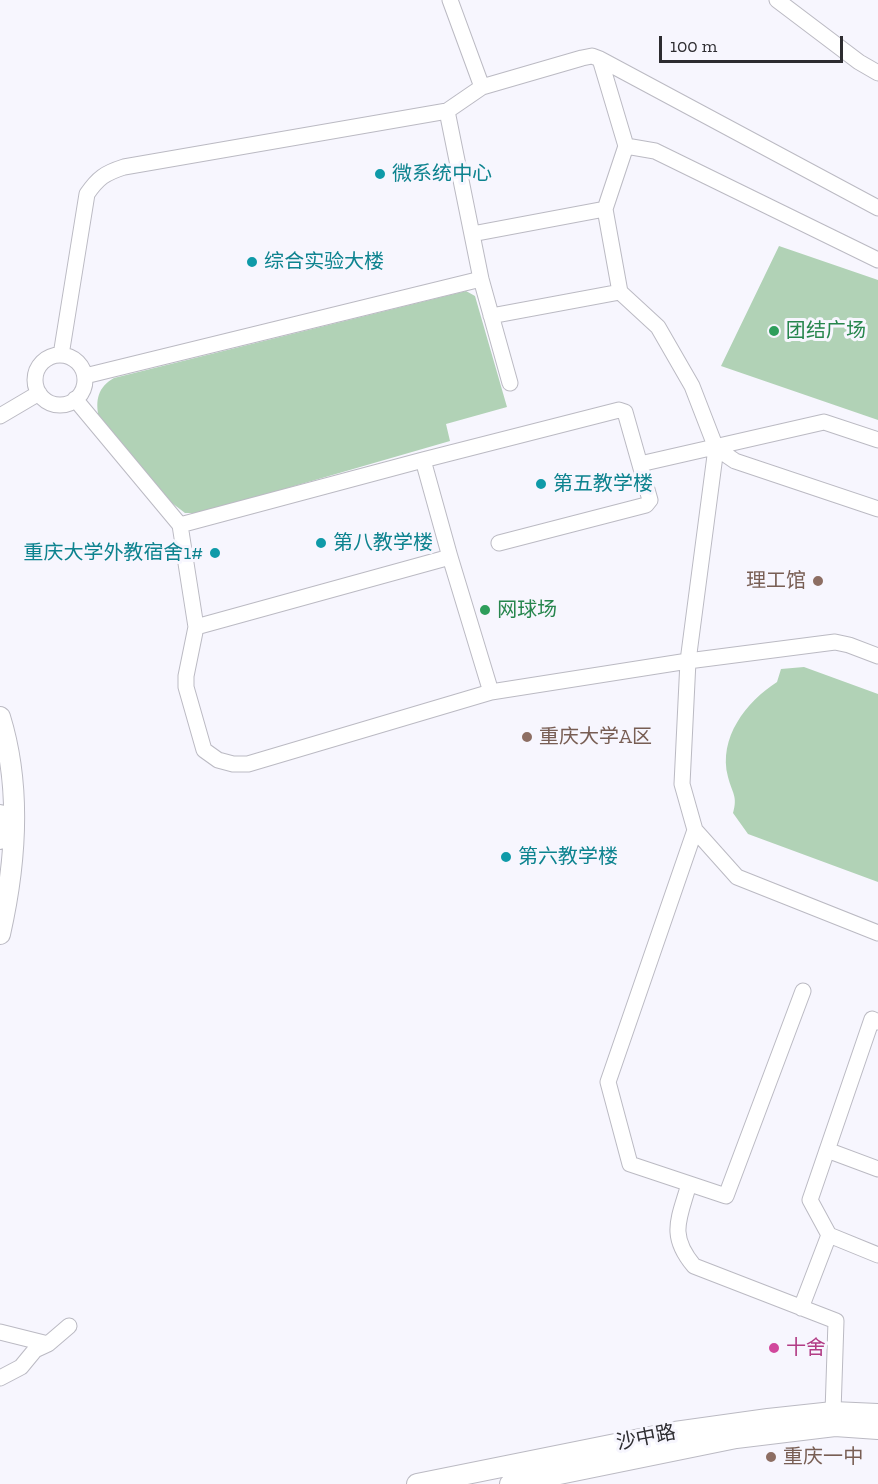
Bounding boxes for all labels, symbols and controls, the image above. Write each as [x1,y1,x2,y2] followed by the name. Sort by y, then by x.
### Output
[662,24,846,62] scale bar
[670,35,717,57] text: 100 m
[392,162,492,186] place label: 微系统中心
[373,167,387,181] marker: 微系统中心
[264,250,384,274] place label: 综合实验大楼
[245,255,259,269] marker: 综合实验大楼
[786,319,866,343] place label: 团结广场
[767,324,781,338] marker: 团结广场
[553,472,653,496] place label: 第五教学楼
[534,477,548,491] marker: 第五教学楼
[333,531,433,555] place label: 第八教学楼
[314,536,328,550] marker: 第八教学楼
[23,541,203,565] place label: 重庆大学外教宿舍1#
[208,546,222,560] marker: 重庆大学外教宿舍1#
[746,569,806,593] place label: 理工馆
[811,574,825,588] marker: 理工馆
[497,598,557,622] place label: 网球场
[478,603,492,617] marker: 网球场
[539,725,652,749] place label: 重庆大学A区
[520,730,534,744] marker: 重庆大学A区
[518,845,618,869] place label: 第六教学楼
[499,850,513,864] marker: 第六教学楼
[786,1336,826,1360] place label: 十舍
[767,1341,781,1355] marker: 十舍
[614,1420,678,1456] street label: 沙中路
[783,1445,863,1469] place label: 重庆一中
[764,1450,778,1464] marker: 重庆一中

